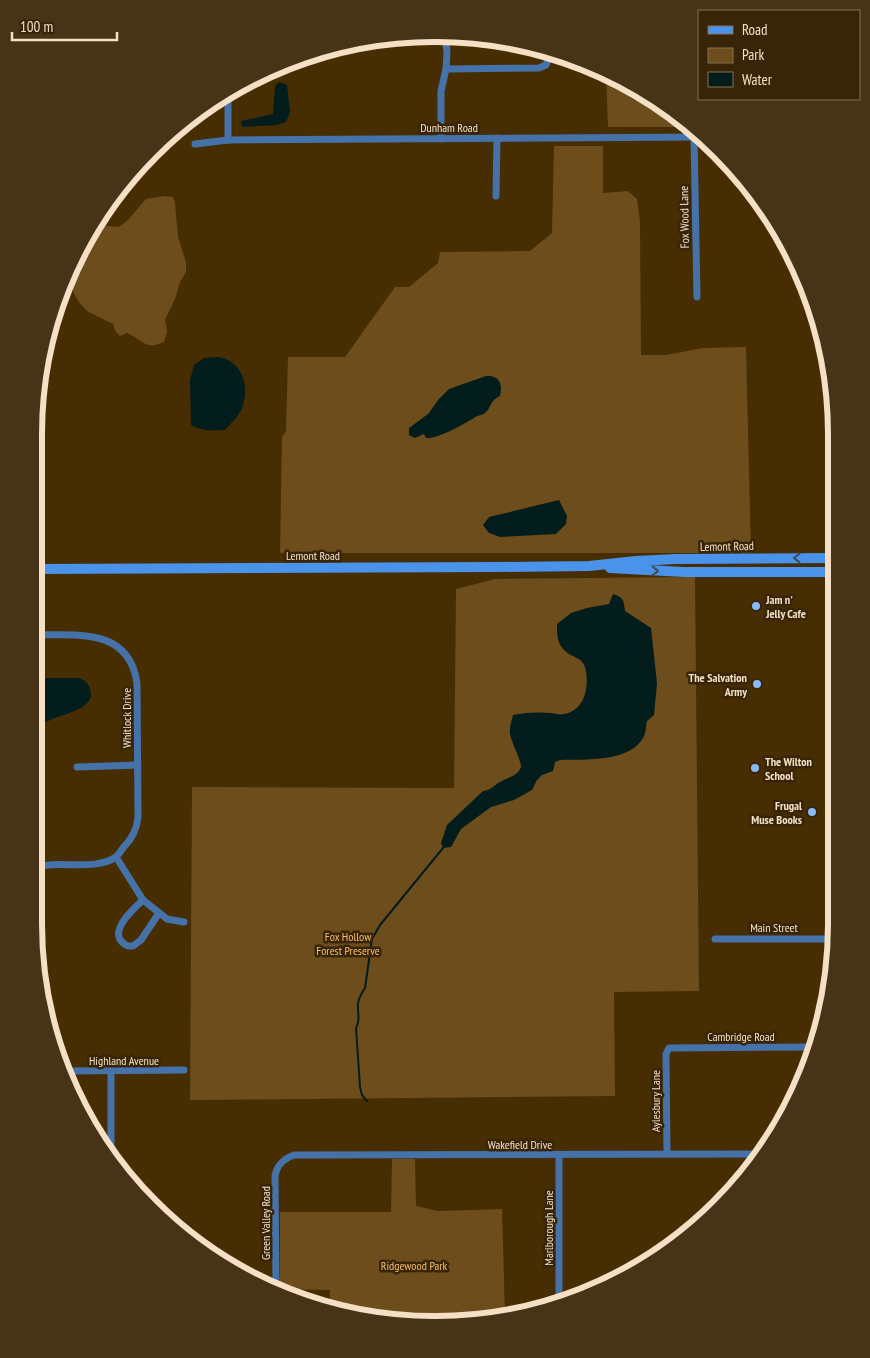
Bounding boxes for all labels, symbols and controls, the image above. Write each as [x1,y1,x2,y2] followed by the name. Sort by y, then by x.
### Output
[12,10,118,42] scale bar
[698,10,860,100] legend
[20,17,53,36] text: 100 m
[742,20,768,39] text: Road
[742,45,764,64] text: Park
[742,70,773,89] text: Water
[420,120,478,135] street label: Dunham Road
[676,186,692,248] street label: Fox Wood Lane
[700,538,754,554] street label: Lemont Road
[286,548,340,563] street label: Lemont Road
[792,553,800,563] one-way arrow
[652,566,659,576] one-way arrow
[765,592,806,621] place label: Jam n' Jelly Cafe
[750,600,762,612] marker: Jam n' Jelly Cafe
[689,670,747,699] place label: The Salvation Army
[751,678,763,690] marker: The Salvation Army
[119,688,134,748] street label: Whitlock Drive
[765,754,812,783] place label: The Wilton School
[749,762,761,774] marker: The Wilton School
[751,798,802,827] place label: Frugal Muse Books
[806,806,818,818] marker: Frugal Muse Books
[750,920,799,935] street label: Main Street
[316,929,380,958] park label: Fox Hollow Forest Preserve
[707,1029,775,1044] street label: Cambridge Road
[89,1053,159,1068] street label: Highland Avenue
[648,1070,663,1132] street label: Aylesbury Lane
[488,1137,552,1152] street label: Wakefield Drive
[258,1186,273,1260] street label: Green Valley Road
[541,1190,556,1266] street label: Marlborough Lane
[381,1258,448,1273] park label: Ridgewood Park

